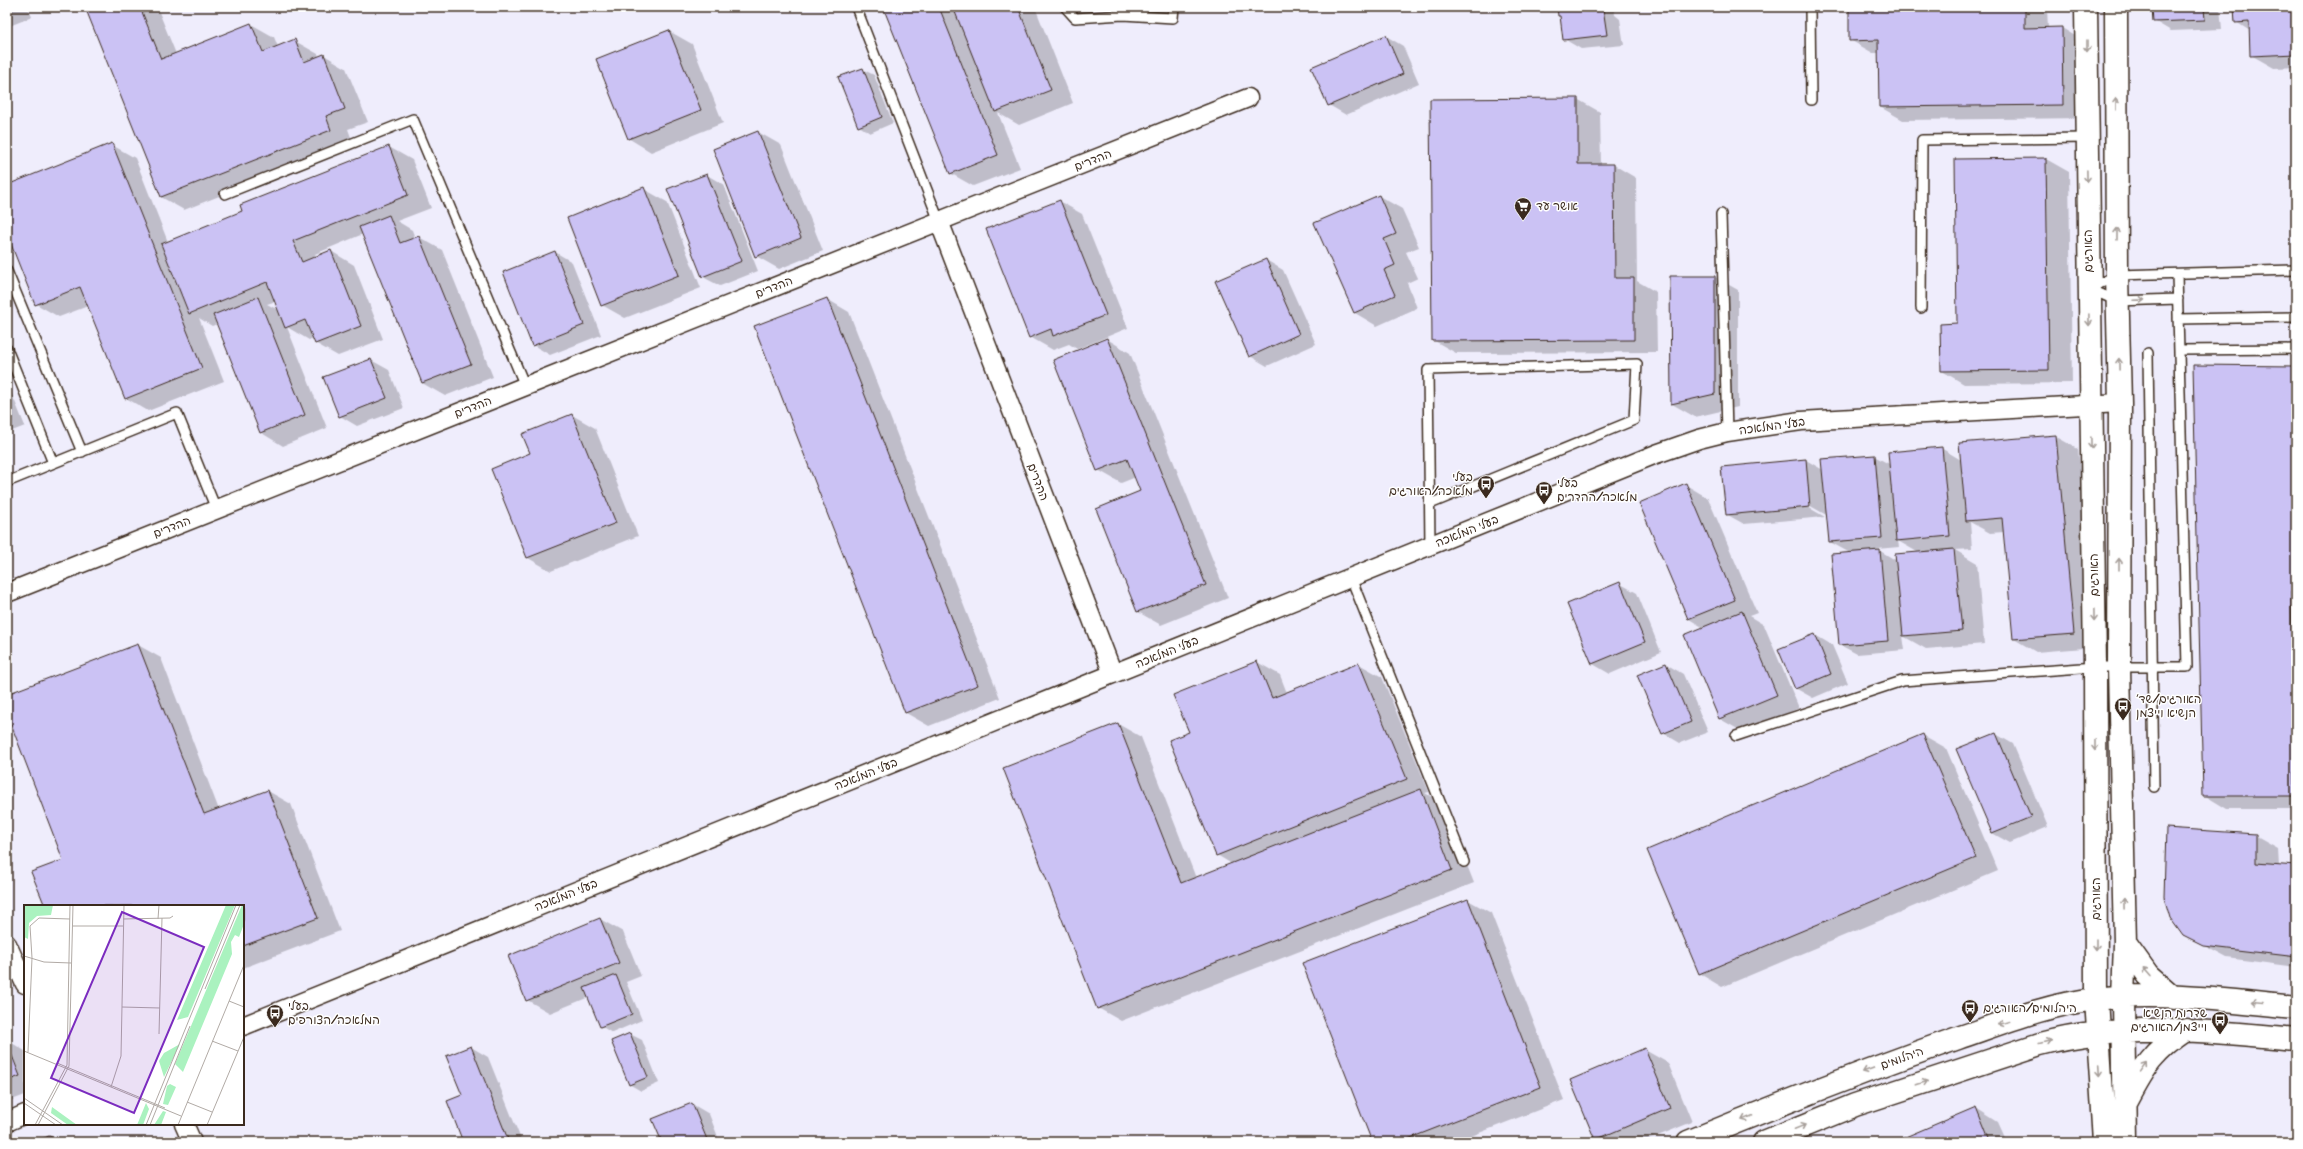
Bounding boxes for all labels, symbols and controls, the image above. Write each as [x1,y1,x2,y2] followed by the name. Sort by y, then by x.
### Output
[2083,39,2091,52] one-way arrow
[2112,98,2120,111] one-way arrow
[1071,142,1115,178] street label: ההדרים
[2083,169,2091,182] one-way arrow
[1536,195,1578,217] place label: אושר עד
[1513,196,1533,221] supermarket icon: אושר עד
[2113,228,2121,241] one-way arrow
[2077,229,2099,273] street label: האורגים
[752,269,796,305] street label: ההדרים
[2132,296,2145,304] one-way arrow
[2085,313,2093,326] one-way arrow
[2115,358,2123,371] one-way arrow
[451,389,495,425] street label: ההדרים
[1737,410,1807,442] street label: בעלי המלאכה
[2087,436,2095,449] one-way arrow
[1021,460,1055,504] street label: ההדרים
[1389,466,1473,502] place label: בעלי מלאכה/האורגים
[1557,472,1637,508] place label: בעלי מלאכה/ההדרים
[1476,474,1496,499] bus stop icon: בעלי מלאכה/האורגים
[1534,480,1554,505] bus stop icon: בעלי מלאכה/ההדרים
[1432,508,1502,554] street label: בעלי המלאכה
[150,509,194,545] street label: ההדרים
[2083,553,2105,597] street label: האורגים
[2115,558,2123,571] one-way arrow
[2090,608,2098,621] one-way arrow
[1132,629,1202,675] street label: בעלי המלאכה
[2136,688,2202,724] place label: האורגים/שד׳ הנשיא וייצמן
[2113,696,2133,721] bus stop icon: האורגים/שד׳ הנשיא וייצמן
[2091,738,2099,751] one-way arrow
[831,751,901,797] street label: בעלי המלאכה
[531,872,601,918] street label: בעלי המלאכה
[2085,877,2107,921] street label: האורגים
[2120,898,2128,911] one-way arrow
[24,905,244,1125] inset map
[2092,938,2100,951] one-way arrow
[2142,967,2151,978] one-way arrow
[288,995,380,1031] place label: בעלי המלאכה/הצורפים
[1983,997,2077,1019] place label: היהלומים/האורגים
[1960,998,1980,1023] bus stop icon: היהלומים/האורגים
[2251,1000,2264,1007] one-way arrow
[2130,1002,2208,1038] place label: שדרות הנשיא וייצמן/האורגים
[265,1003,285,1028] bus stop icon: בעלי המלאכה/הצורפים
[2210,1010,2230,1035] bus stop icon: שדרות הנשיא וייצמן/האורגים
[1998,1020,2011,1027] one-way arrow
[2039,1038,2052,1045] one-way arrow
[1877,1040,1927,1076] street label: היהלומים
[2140,1062,2149,1073] one-way arrow
[2095,1063,2103,1076] one-way arrow
[1862,1067,1874,1075] one-way arrow
[1915,1079,1928,1086] one-way arrow
[1741,1114,1753,1122] one-way arrow
[1793,1123,1805,1131] one-way arrow

